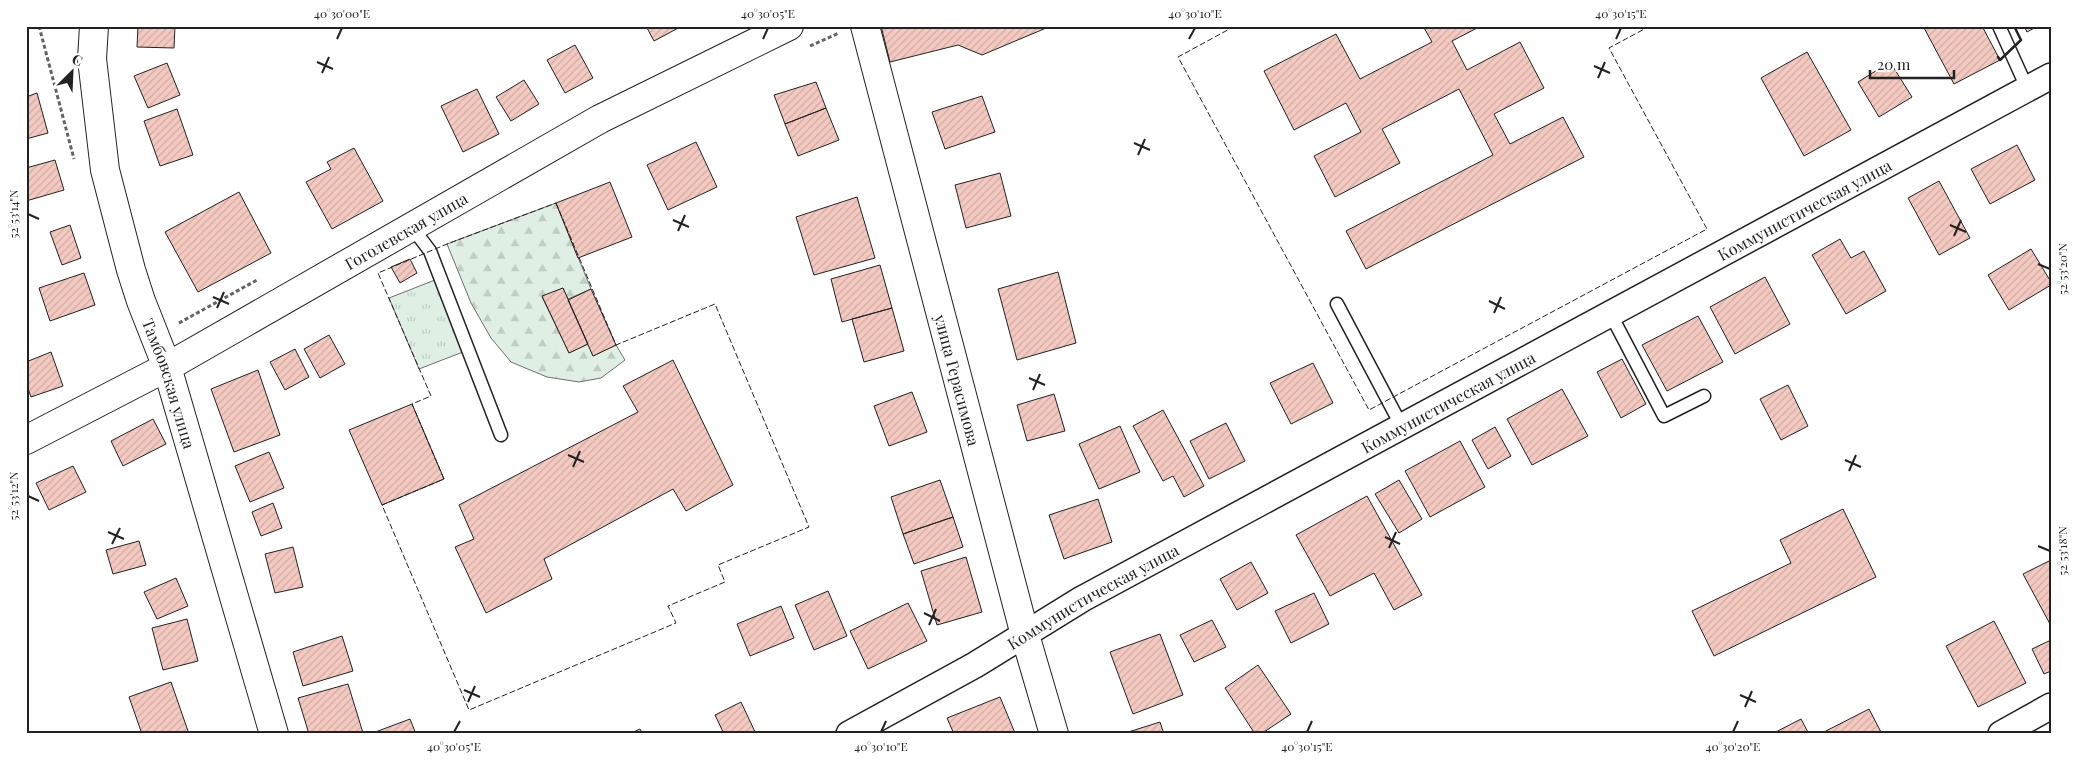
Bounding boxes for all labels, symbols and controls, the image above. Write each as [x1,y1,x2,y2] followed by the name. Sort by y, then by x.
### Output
[314,5,370,21] text: 40°30'00"E
[741,5,795,21] text: 40°30'05"E
[1168,5,1222,21] text: 40°30'10"E
[1595,5,1647,21] text: 40°30'15"E
[48,48,98,98] north arrow
[1870,48,1953,80] scale bar
[69,49,86,70] text: С
[1877,54,1911,74] text: 20 m
[1714,154,1895,265] street label: Коммунистическая улица
[341,187,471,274] street label: Гоголевская улица
[5,189,21,239] text: 52°53'14"N
[2054,243,2070,295] text: 52°53'20"N
[930,311,985,448] street label: улица Герасимова
[138,315,201,451] street label: Тамбовская улица
[1357,346,1538,457] street label: Коммунистическая улица
[5,471,21,521] text: 52°53'12"N
[2054,526,2070,576] text: 52°53'18"N
[1003,538,1182,653] street label: Коммунистическая улица
[427,738,481,754] text: 40°30'05"E
[854,738,908,754] text: 40°30'10"E
[1281,738,1333,754] text: 40°30'15"E
[1706,738,1760,754] text: 40°30'20"E

